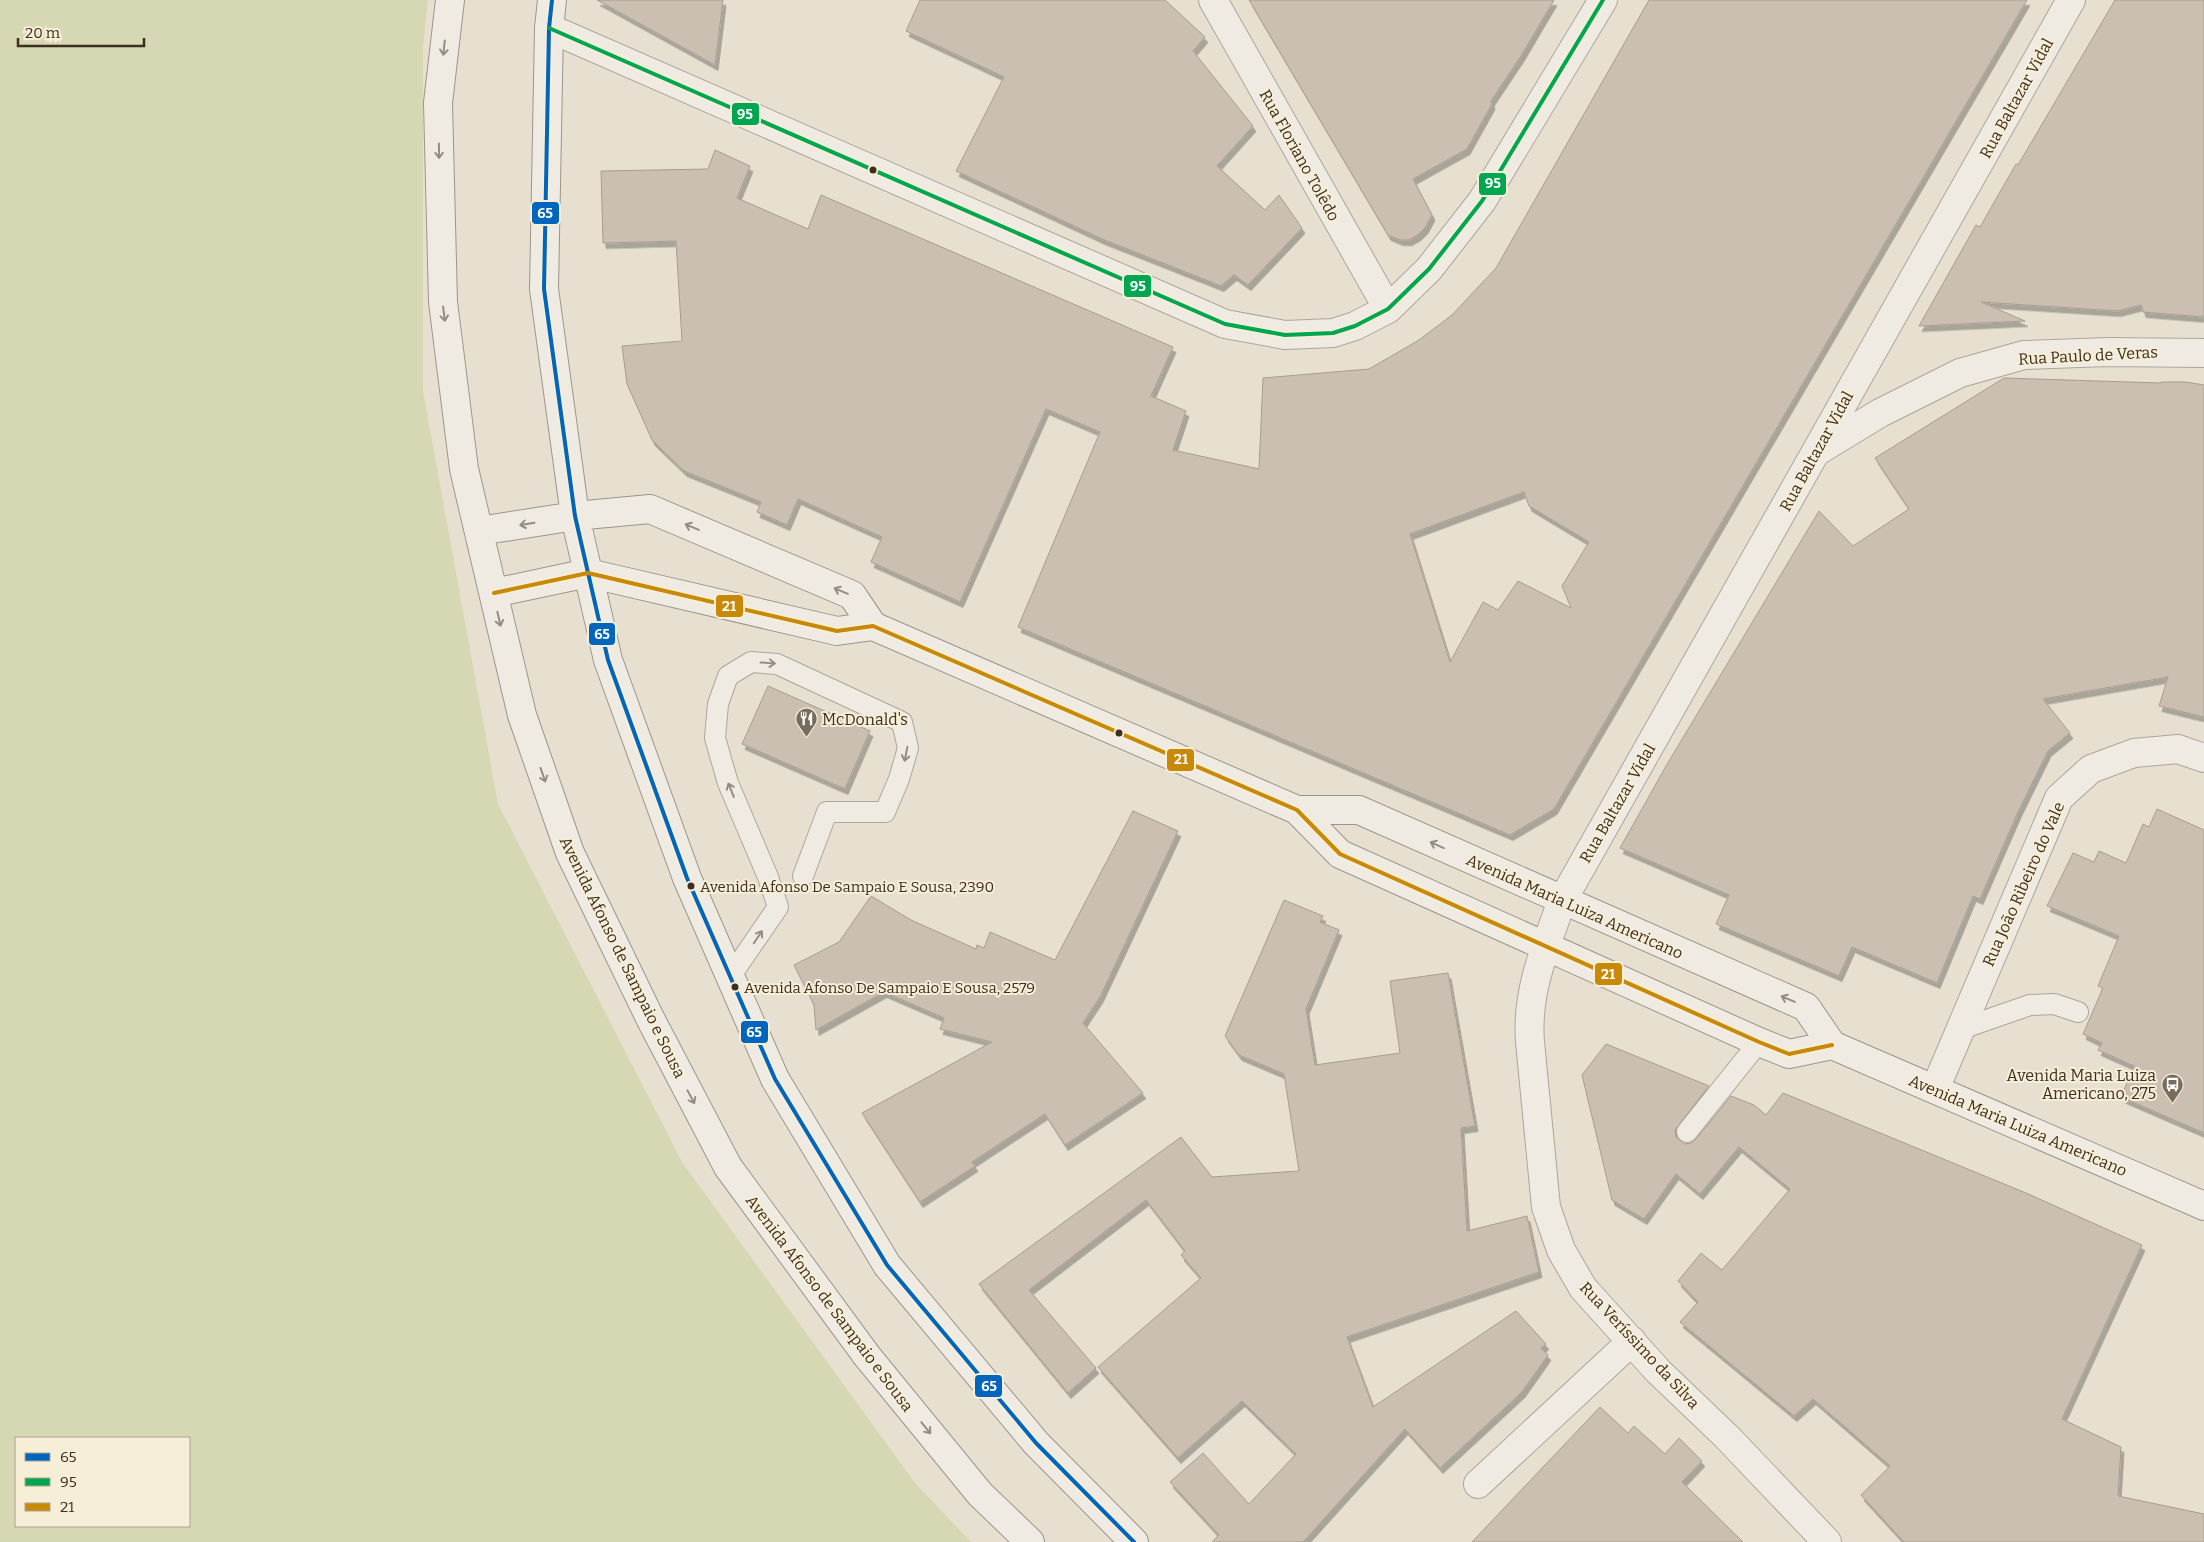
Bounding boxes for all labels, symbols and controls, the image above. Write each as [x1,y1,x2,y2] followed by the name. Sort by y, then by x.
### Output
[18,15,144,47] scale bar
[25,24,61,42] text: 20 m
[1976,35,2057,162] street label: Rua Baltazar Vidal
[439,40,449,56] one-way arrow
[1256,86,1344,224] street label: Rua Floriano Tolêdo
[731,102,760,126] line badge: 95
[737,106,753,123] text: 95
[434,143,444,159] one-way arrow
[868,165,878,175] unlabelled marker
[1478,172,1507,196] line badge: 95
[1485,175,1501,192] text: 95
[531,201,560,225] line badge: 65
[537,205,553,222] text: 65
[1123,274,1152,298] line badge: 95
[1130,278,1146,295] text: 95
[439,305,449,321] one-way arrow
[2018,342,2158,369] street label: Rua Paulo de Veras
[1776,388,1857,515] street label: Rua Baltazar Vidal
[519,519,535,529] one-way arrow
[684,521,699,530] one-way arrow
[834,585,849,595] one-way arrow
[715,594,744,618] line badge: 21
[722,598,736,615] text: 21
[495,610,504,626] one-way arrow
[588,622,616,646] line badge: 65
[594,626,610,643] text: 65
[760,659,776,668] one-way arrow
[794,707,818,738] restaurant icon: McDonald's
[822,710,908,729] place label: McDonald's
[1114,728,1124,738] unlabelled marker
[1576,740,1659,866] street label: Rua Baltazar Vidal
[900,746,910,762] one-way arrow
[1166,748,1195,772] line badge: 21
[1174,751,1188,768] text: 21
[539,767,548,782] one-way arrow
[726,783,736,798] one-way arrow
[1979,799,2068,970] street label: Rua João Ribeiro do Vale
[556,833,690,1081] street label: Avenida Afonso de Sampaio e Sousa
[1430,840,1445,850] one-way arrow
[1463,850,1686,963] street label: Avenida Maria Luiza Americano
[700,878,994,896] place label: Avenida Afonso De Sampaio E Sousa, 2390
[686,881,696,891] marker: Avenida Afonso De Sampaio E Sousa, 2390
[753,930,763,944] one-way arrow
[1594,962,1623,986] line badge: 21
[1601,966,1615,983] text: 21
[744,979,1035,997] place label: Avenida Afonso De Sampaio E Sousa, 2579
[730,982,740,992] marker: Avenida Afonso De Sampaio E Sousa, 2579
[1781,993,1796,1003] one-way arrow
[740,1020,769,1044] line badge: 65
[746,1024,762,1041] text: 65
[2007,1066,2156,1103] place label: Avenida Maria Luiza Americano, 275
[1906,1071,2130,1180] street label: Avenida Maria Luiza Americano
[2160,1072,2184,1103] bus stop icon: Avenida Maria Luiza Americano, 275
[687,1089,696,1104] one-way arrow
[742,1191,917,1416] street label: Avenida Afonso de Sampaio e Sousa
[1576,1278,1704,1413] street label: Rua Veríssimo da Silva
[974,1374,1003,1398] line badge: 65
[981,1378,997,1395] text: 65
[921,1422,932,1435] one-way arrow
[15,1437,190,1527] legend
[60,1448,77,1466] text: 65
[60,1473,77,1491] text: 95
[60,1498,74,1516] text: 21

